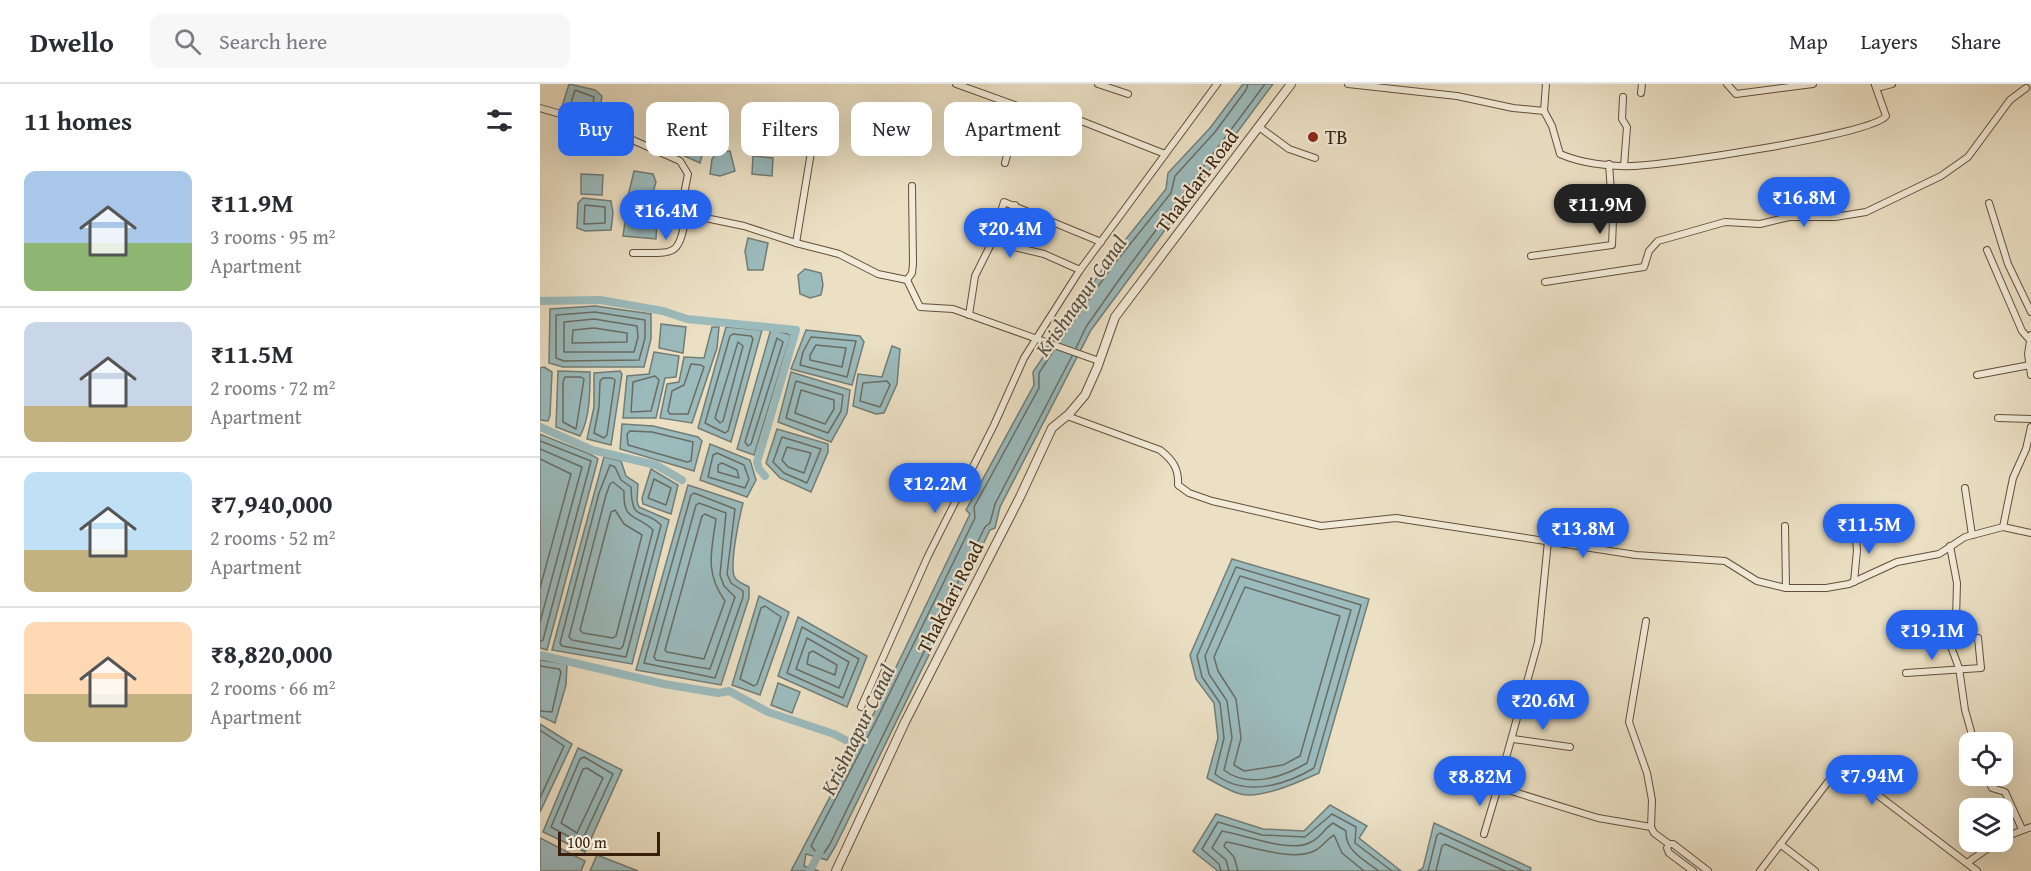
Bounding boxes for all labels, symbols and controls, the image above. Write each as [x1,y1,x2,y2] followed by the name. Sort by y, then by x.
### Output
[150,14,570,68] search box
[30,21,114,62] text: Dwello
[171,25,204,58] icon: search
[219,25,327,57] text: Search here
[1789,26,1828,57] text: Map
[1861,26,1918,57] text: Layers
[1951,26,2001,57] text: Share
[24,101,132,140] text: 11 homes
[558,102,634,156] chip: Buy
[646,102,729,156] chip: Rent
[741,102,839,156] chip: Filters
[851,102,932,156] chip: New
[944,102,1082,156] chip: Apartment
[483,104,516,137] icon: filters
[1325,122,1348,151] place label: TB
[1148,123,1245,238] street label: Thakdari Road
[1306,130,1320,144] marker: TB
[1755,177,1853,228] pin: ₹16.8M
[1772,182,1836,211] text: ₹16.8M
[210,183,294,222] text: ₹11.9M
[1551,184,1649,235] pin: ₹11.9M
[1568,189,1632,218] text: ₹11.9M
[617,190,715,241] pin: ₹16.4M
[72,195,144,267] icon: home
[634,195,698,224] text: ₹16.4M
[961,208,1059,259] pin: ₹20.4M
[978,213,1042,242] text: ₹20.4M
[210,222,336,251] text: 3 rooms · 95 m²
[1027,229,1134,363] water label: Krishnapur Canal
[210,251,302,280] text: Apartment
[210,334,294,373] text: ₹11.5M
[72,346,144,418] icon: home
[210,373,336,402] text: 2 rooms · 72 m²
[210,402,302,431] text: Apartment
[886,463,984,514] pin: ₹12.2M
[903,468,967,497] text: ₹12.2M
[210,484,332,523] text: ₹7,940,000
[72,496,144,568] icon: home
[1820,504,1918,555] pin: ₹11.5M
[1534,508,1632,559] pin: ₹13.8M
[1837,509,1901,538] text: ₹11.5M
[1551,513,1615,542] text: ₹13.8M
[210,523,336,552] text: 2 rooms · 52 m²
[909,535,990,658] street label: Thakdari Road
[210,552,302,581] text: Apartment
[1883,610,1981,661] pin: ₹19.1M
[1900,615,1964,644] text: ₹19.1M
[210,634,332,673] text: ₹8,820,000
[72,646,144,718] icon: home
[812,659,903,801] water label: Krishnapur Canal
[210,673,336,702] text: 2 rooms · 66 m²
[1494,680,1592,731] pin: ₹20.6M
[1511,685,1575,714] text: ₹20.6M
[210,702,302,731] text: Apartment
[1959,732,2013,852] map controls
[1959,732,2013,786] button: locate
[1823,755,1921,806] pin: ₹7.94M
[1431,756,1529,807] pin: ₹8.82M
[1840,760,1904,789] text: ₹7.94M
[1448,761,1512,790] text: ₹8.82M
[1959,798,2013,852] button: layers
[558,829,660,856] scale bar
[567,830,607,854] text: 100 m

